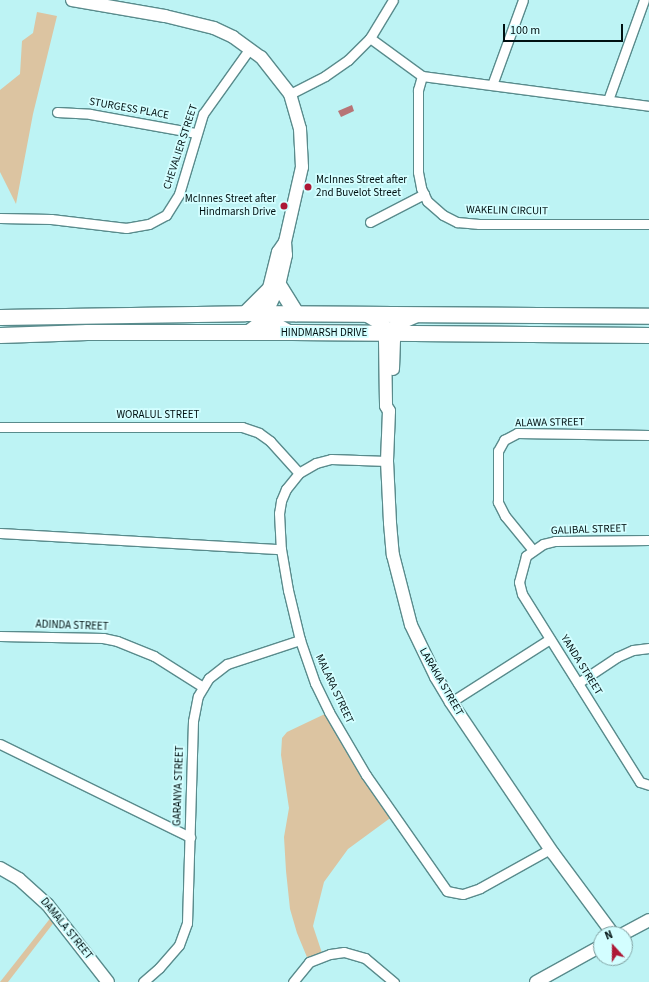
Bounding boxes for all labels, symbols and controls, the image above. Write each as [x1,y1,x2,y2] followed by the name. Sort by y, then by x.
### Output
[505,16,625,42] scale bar
[510,22,540,39] text: 100 m
[88,95,170,123] street label: STURGESS PLACE
[161,103,201,191] street label: CHEVALIER STREET
[316,174,407,200] place label: McInnes Street after 2nd Buvelot Street
[303,182,313,192] marker: McInnes Street after 2nd Buvelot Street
[185,193,276,219] place label: McInnes Street after Hindmarsh Drive
[279,201,289,211] marker: McInnes Street after Hindmarsh Drive
[466,204,548,218] street label: WAKELIN CIRCUIT
[281,326,367,340] street label: HINDMARSH DRIVE
[116,408,200,422] street label: WORALUL STREET
[515,416,585,430] street label: ALAWA STREET
[551,522,627,538] street label: GALIBAL STREET
[35,618,109,634] street label: ADINDA STREET
[557,633,605,697] street label: YANDA STREET
[416,646,466,718] street label: LARAKIA STREET
[312,652,356,726] street label: MALARA STREET
[171,746,187,826] street label: GARANYA STREET
[37,896,95,962] street label: DAMALA STREET
[593,926,633,966] north arrow
[603,927,615,944] text: N

